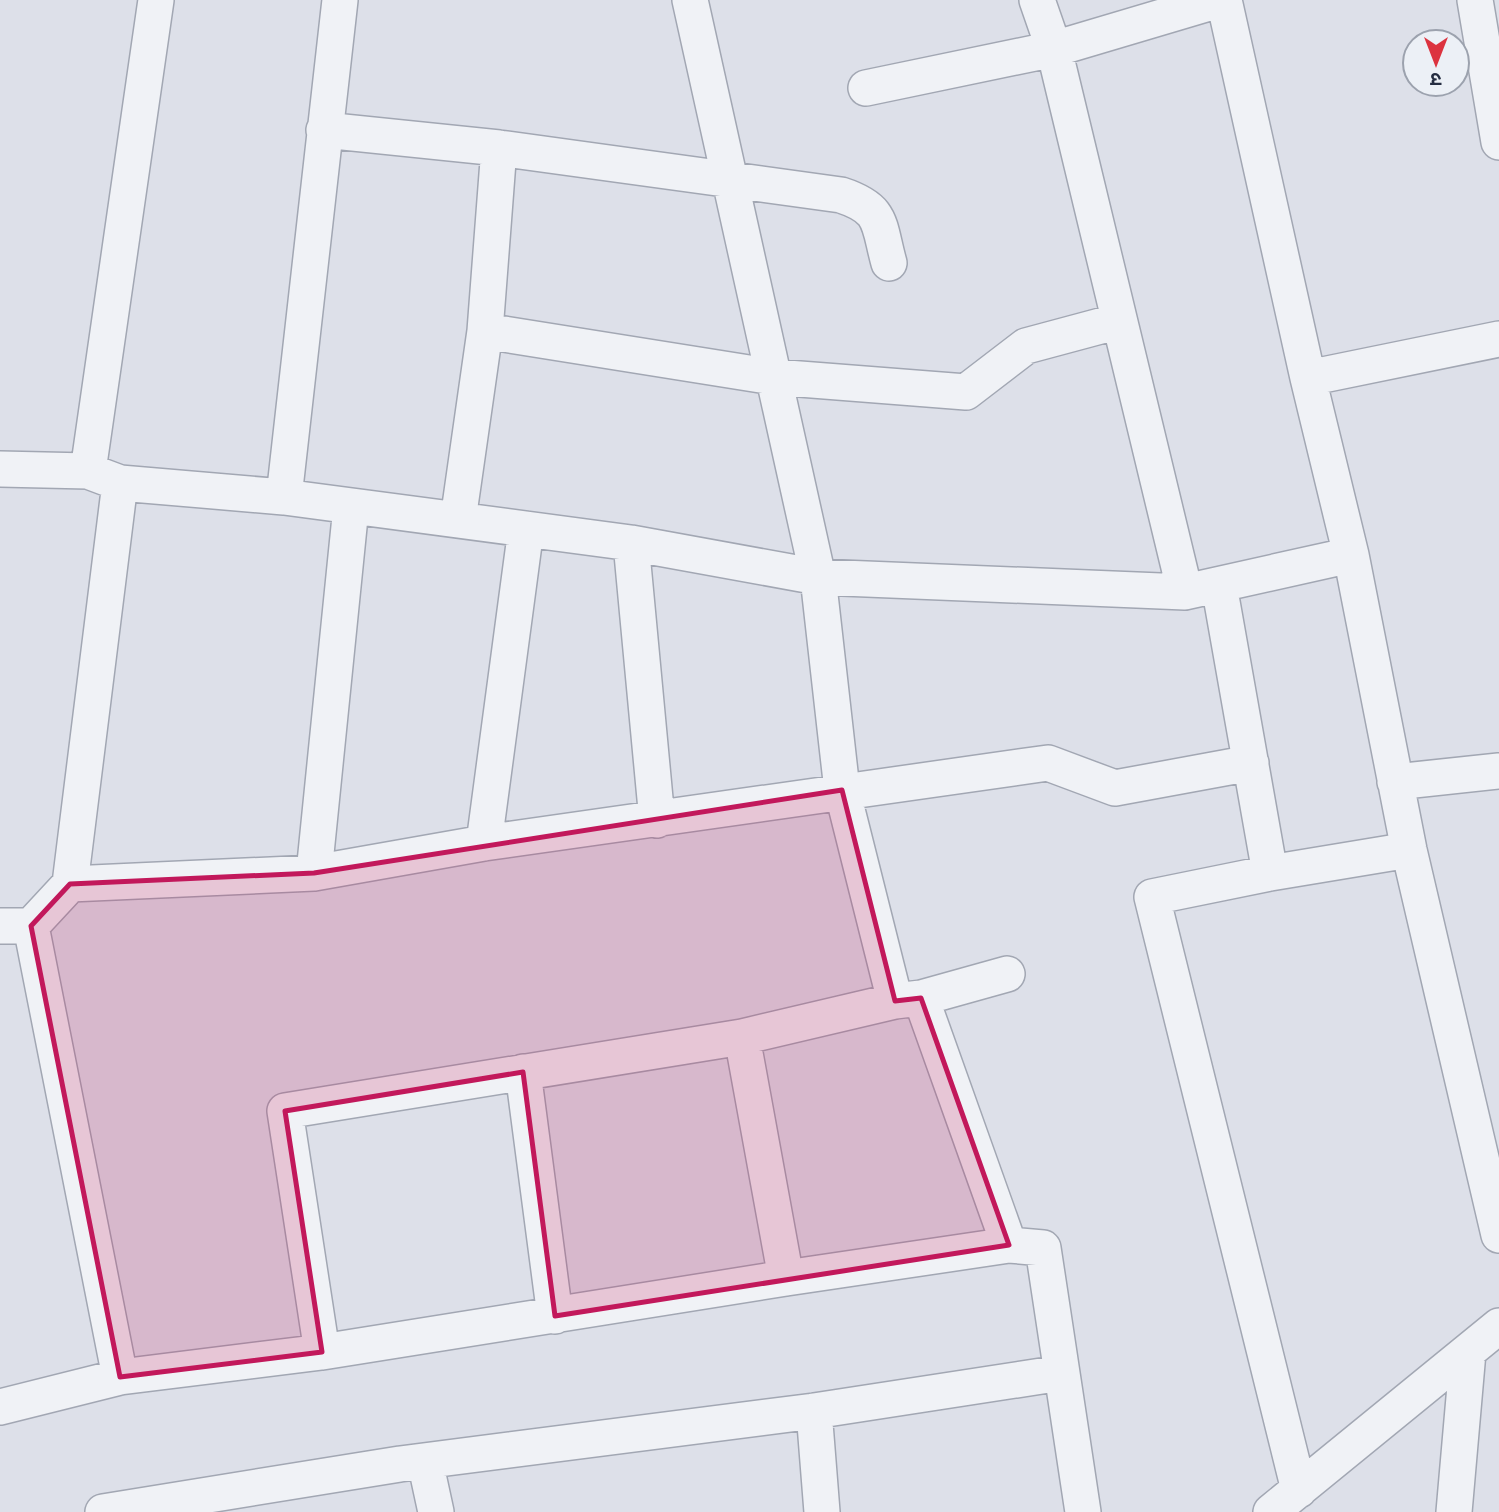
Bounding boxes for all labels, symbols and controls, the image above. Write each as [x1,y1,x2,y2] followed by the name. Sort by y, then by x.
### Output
[1401,28,1471,98] north arrow
[1430,68,1442,91] text: उ

